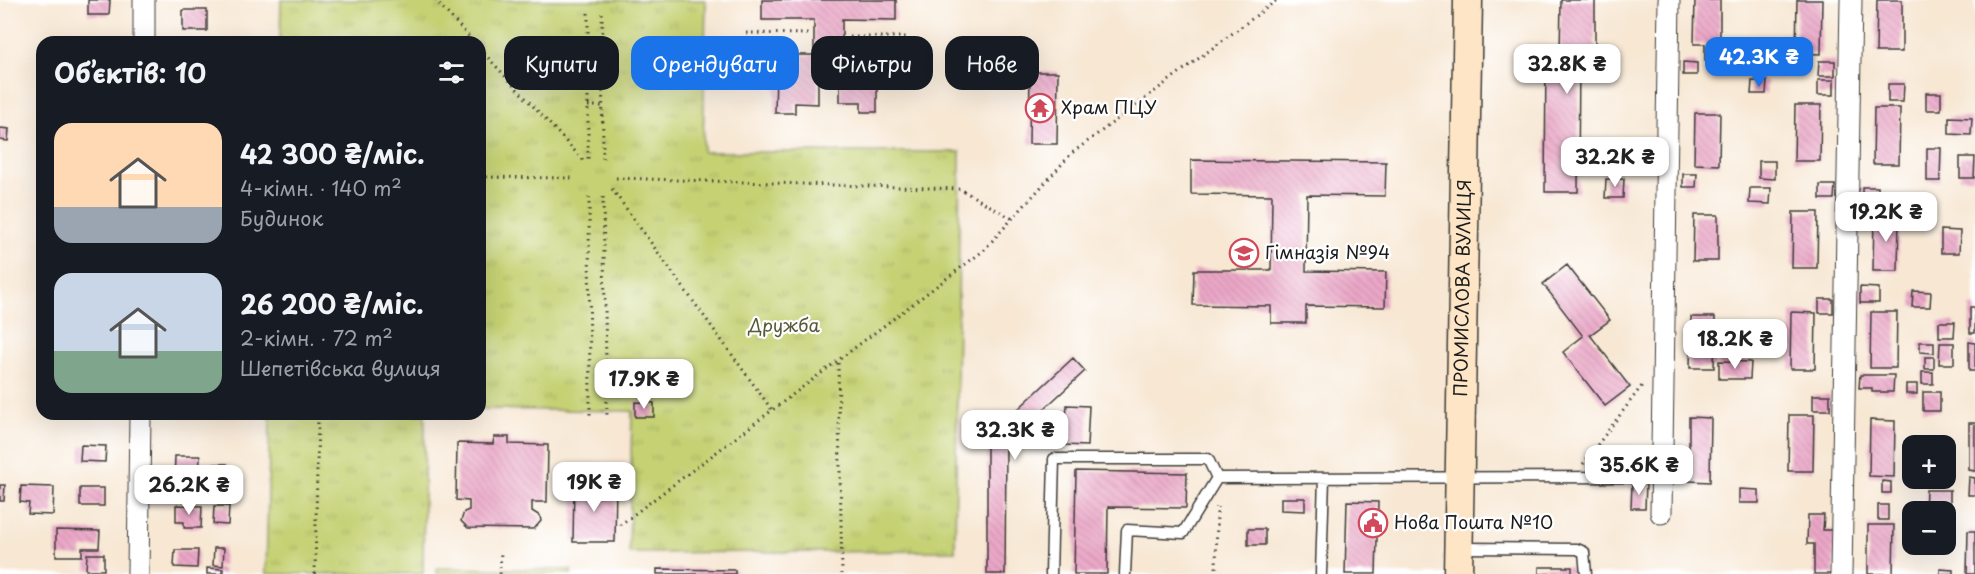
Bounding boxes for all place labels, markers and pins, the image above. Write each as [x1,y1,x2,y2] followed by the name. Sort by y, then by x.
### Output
[1704,37,1814,88] pin: 42.3K ₴
[1512,44,1622,95] pin: 32.8K ₴
[1024,92,1056,124] temple icon: Храм ПЦУ
[1061,93,1157,120] place label: Храм ПЦУ
[1560,137,1670,188] pin: 32.2K ₴
[1831,192,1941,243] pin: 19.2K ₴
[1228,237,1260,269] school or university icon: Гімназія №94
[1265,238,1390,265] place label: Гімназія №94
[1680,319,1790,370] pin: 18.2K ₴
[589,359,699,410] pin: 17.9K ₴
[960,410,1070,461] pin: 32.3K ₴
[1584,445,1694,496] pin: 35.6K ₴
[552,462,636,513] pin: 19K ₴
[134,465,244,516] pin: 26.2K ₴
[1357,507,1389,539] public building icon: Нова Пошта №10
[1394,508,1553,535] place label: Нова Пошта №10

